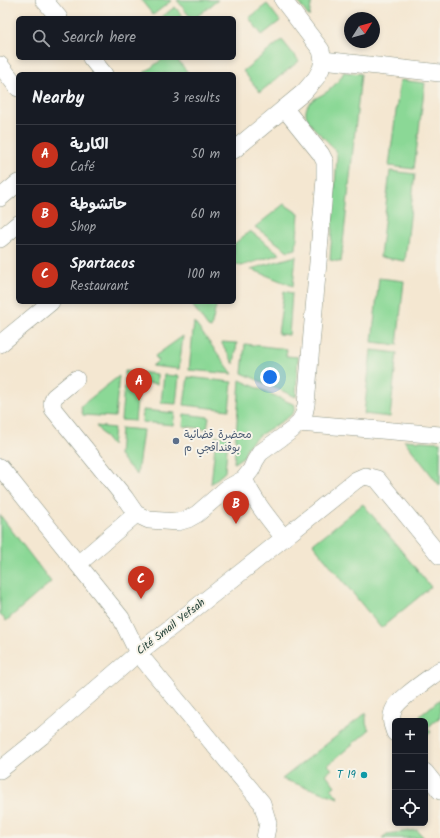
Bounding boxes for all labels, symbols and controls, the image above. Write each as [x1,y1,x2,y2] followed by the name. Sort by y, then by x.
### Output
[344,12,380,48] north arrow
[16,16,236,60] search box
[62,26,136,50] text: Search here
[30,27,52,49] icon: search
[32,85,84,112] text: Nearby
[172,88,220,109] text: 3 results
[70,133,108,157] text: الكارية
[41,144,49,165] text: A
[191,144,220,165] text: 50 m
[70,157,94,178] text: Café
[70,193,127,217] text: حاتشوطة
[41,204,49,225] text: B
[191,204,220,225] text: 60 m
[70,217,96,238] text: Shop
[70,252,135,276] text: Spartacos
[41,264,49,285] text: C
[187,264,220,285] text: 100 m
[70,276,129,297] text: Restaurant
[260,367,280,387] your location
[126,368,152,401] pin: A
[184,426,252,458] place label: محضرة قضائية بوقنداقجي م
[171,436,181,446] marker: محضرة قضائية بوقنداقجي م
[223,491,249,524] pin: B
[128,566,154,599] pin: C
[133,594,209,660] street label: Cité Smail Yefsah
[392,718,428,826] map controls
[392,718,428,754] button: +
[392,754,428,790] button: −
[337,766,357,784] place label: T 19
[359,770,369,780] marker: T 19
[392,790,428,826] button: locate

